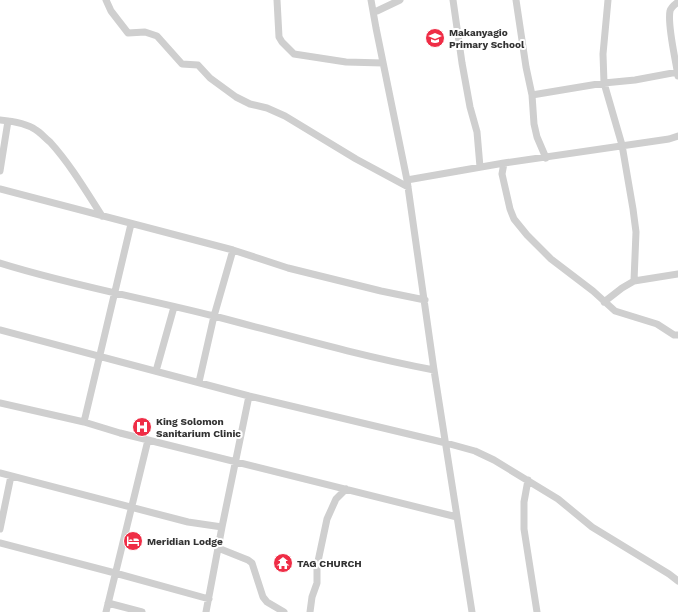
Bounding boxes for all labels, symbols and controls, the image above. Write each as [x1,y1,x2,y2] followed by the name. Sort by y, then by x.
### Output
[424,27,446,49] school or university icon: Makanyagio Primary School
[449,27,525,50] place label: Makanyagio Primary School
[131,416,153,438] hospital icon: King Solomon Sanitarium Clinic
[156,416,241,439] place label: King Solomon Sanitarium Clinic
[122,530,144,552] hotel icon: Meridian Lodge
[147,536,223,547] place label: Meridian Lodge
[272,552,294,574] temple icon: TAG CHURCH
[297,558,362,569] place label: TAG CHURCH

